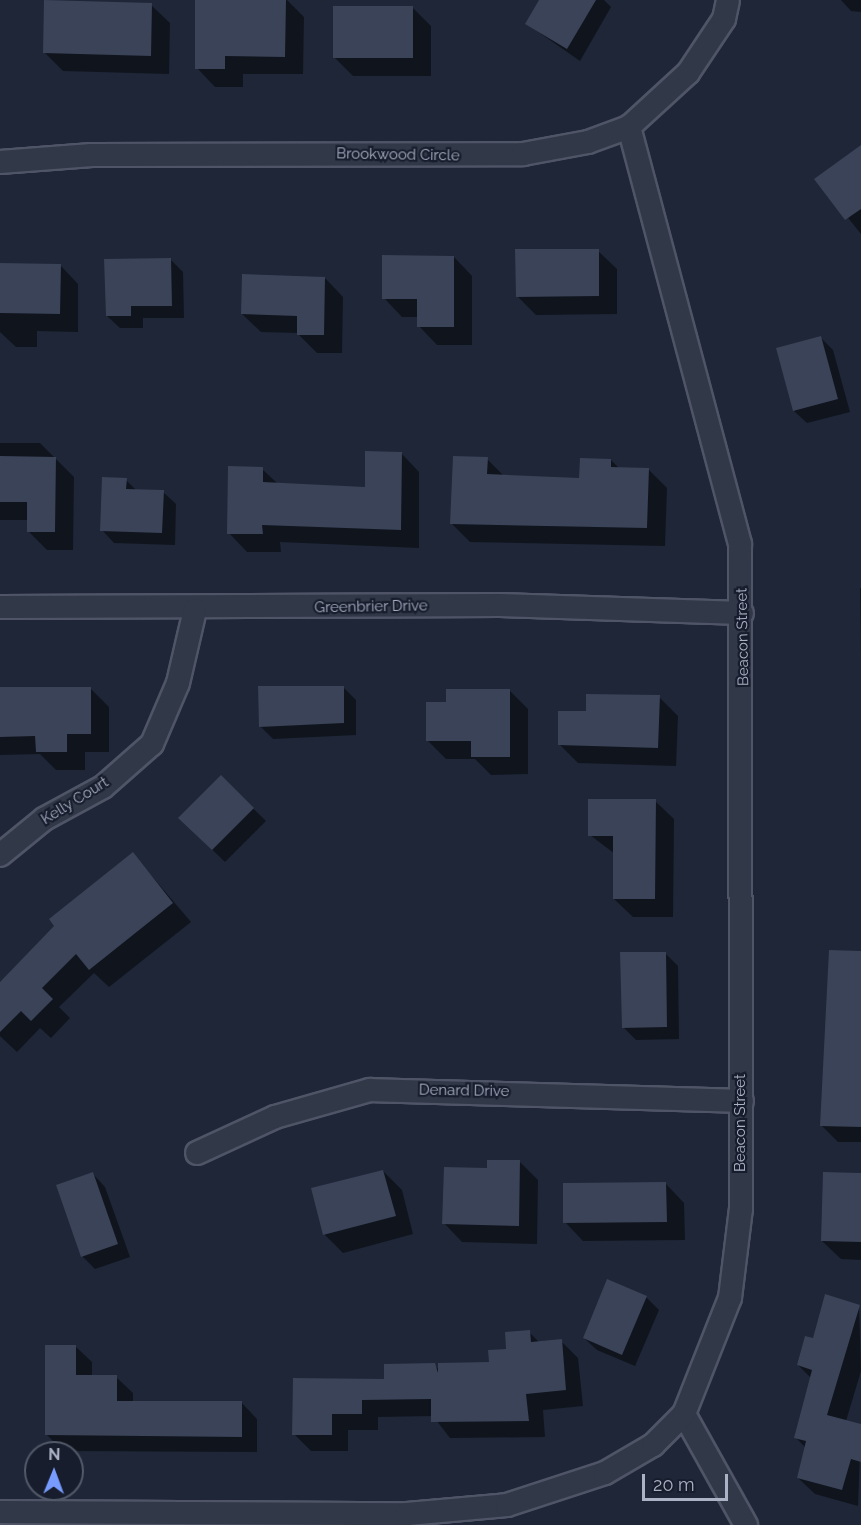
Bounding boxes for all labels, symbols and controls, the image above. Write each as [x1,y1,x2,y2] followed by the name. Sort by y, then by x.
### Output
[336,145,460,165] street label: Brookwood Circle
[733,588,753,686] street label: Beacon Street
[314,597,428,617] street label: Greenbrier Drive
[38,773,112,829] street label: Kelly Court
[732,1074,750,1172] street label: Beacon Street
[419,1081,509,1101] street label: Denard Drive
[24,1441,84,1501] north arrow
[48,1445,61,1464] text: N
[645,1462,730,1500] scale bar
[653,1474,695,1495] text: 20 m

